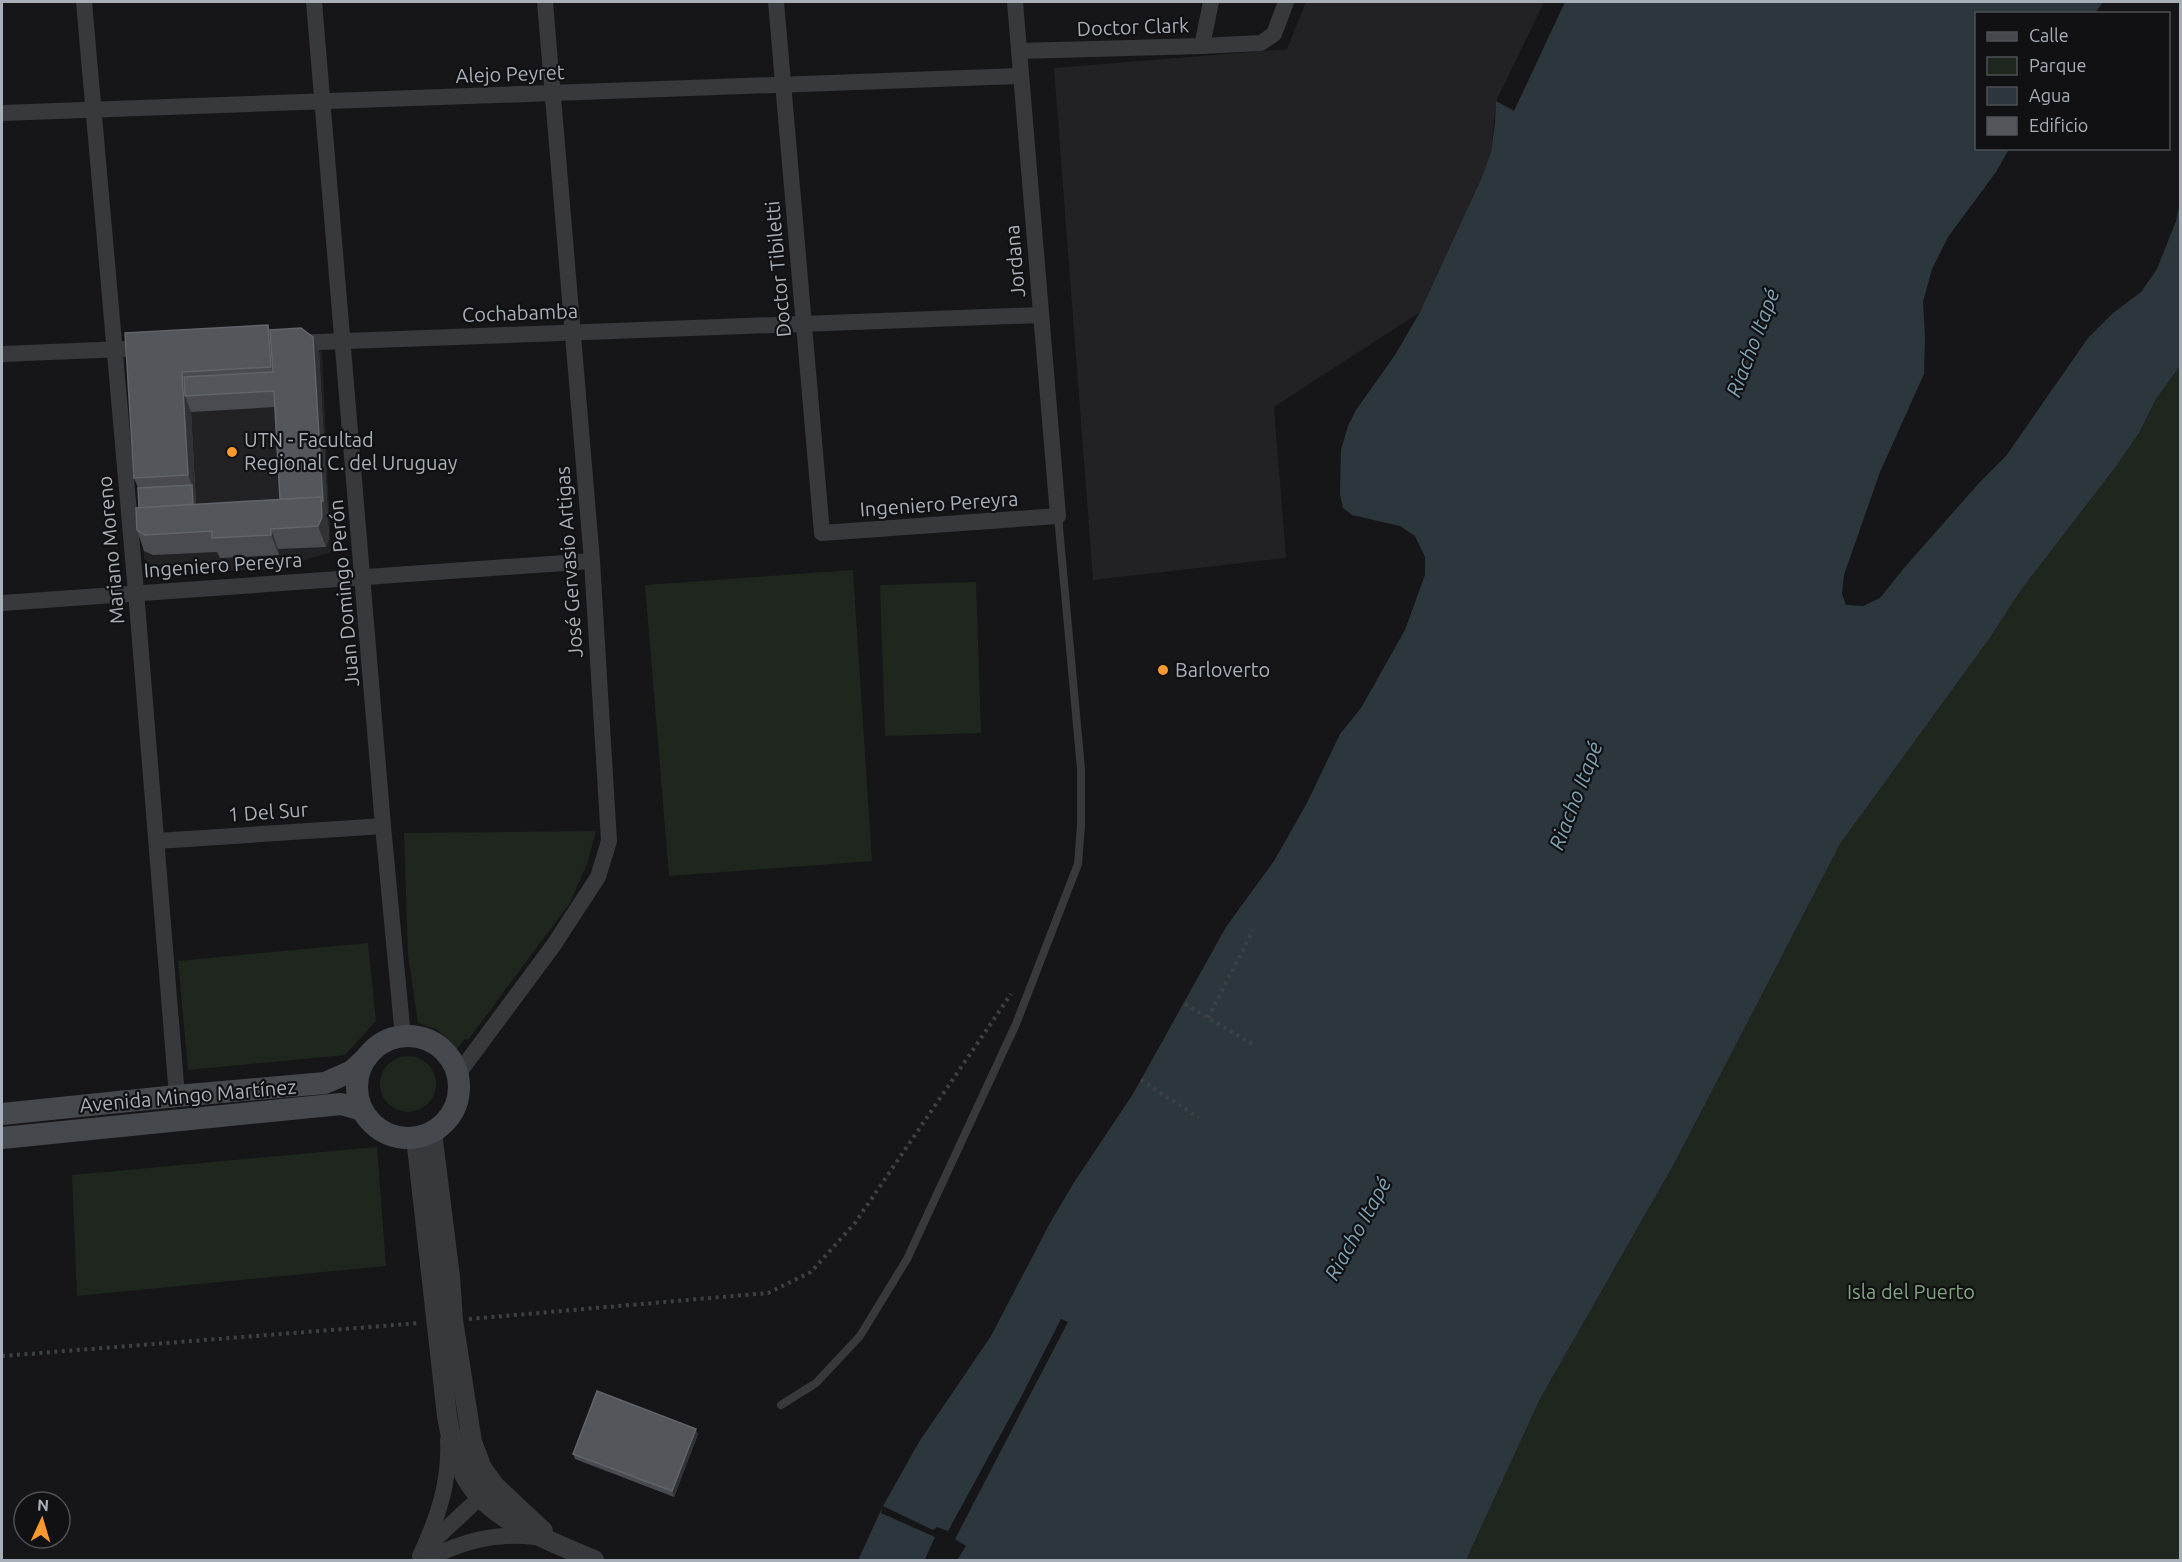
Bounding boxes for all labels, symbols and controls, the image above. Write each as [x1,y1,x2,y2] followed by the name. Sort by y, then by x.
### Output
[1975,12,2170,150] legend
[1076,13,1190,40] street label: Doctor Clark
[2029,25,2069,45] text: Calle
[2029,55,2086,75] text: Parque
[455,60,565,87] street label: Alejo Peyret
[2029,85,2071,105] text: Agua
[2029,115,2088,135] text: Edificio
[760,200,795,338] street label: Doctor Tibiletti
[1000,224,1029,298] street label: Jordana
[1721,285,1784,400] water label: Riacho Itapé
[462,299,578,326] street label: Cochabamba
[244,428,458,474] place label: UTN - Facultad Regional C. del Uruguay
[225,445,239,459] marker: UTN - Facultad Regional C. del Uruguay
[550,466,587,658] street label: José Gervasio Artigas
[93,475,128,625] street label: Mariano Moreno
[859,486,1019,521] street label: Ingeniero Pereyra
[324,498,363,688] street label: Juan Domingo Perón
[143,547,303,582] street label: Ingeniero Pereyra
[1175,658,1270,681] place label: Barloverto
[1156,663,1170,677] marker: Barloverto
[1544,738,1607,853] water label: Riacho Itapé
[227,797,309,826] street label: 1 Del Sur
[79,1075,297,1116] street label: Avenida Mingo Martínez
[1319,1173,1395,1284] water label: Riacho Itapé
[1847,1280,1975,1303] park label: Isla del Puerto
[12,1490,72,1550] north arrow
[36,1496,50,1514] text: N

